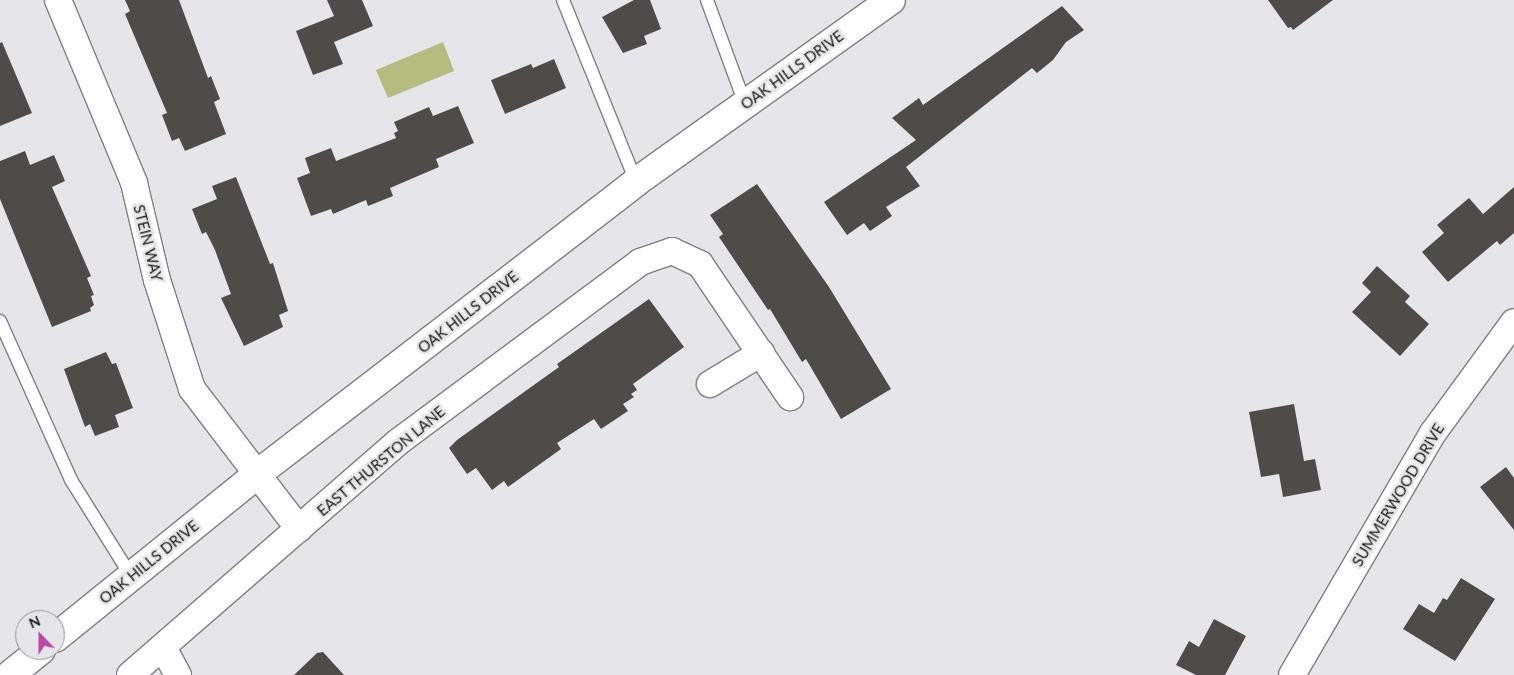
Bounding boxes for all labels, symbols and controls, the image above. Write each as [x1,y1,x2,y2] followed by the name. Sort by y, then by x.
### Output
[737,27,847,113] street label: OAK HILLS DRIVE
[130,203,166,283] street label: STEIN WAY
[414,267,522,357] street label: OAK HILLS DRIVE
[313,402,449,520] street label: EAST THURSTON LANE
[1348,420,1448,570] street label: SUMMERWOOD DRIVE
[96,516,202,608] street label: OAK HILLS DRIVE
[15,610,65,660] north arrow
[26,612,43,631] text: N

